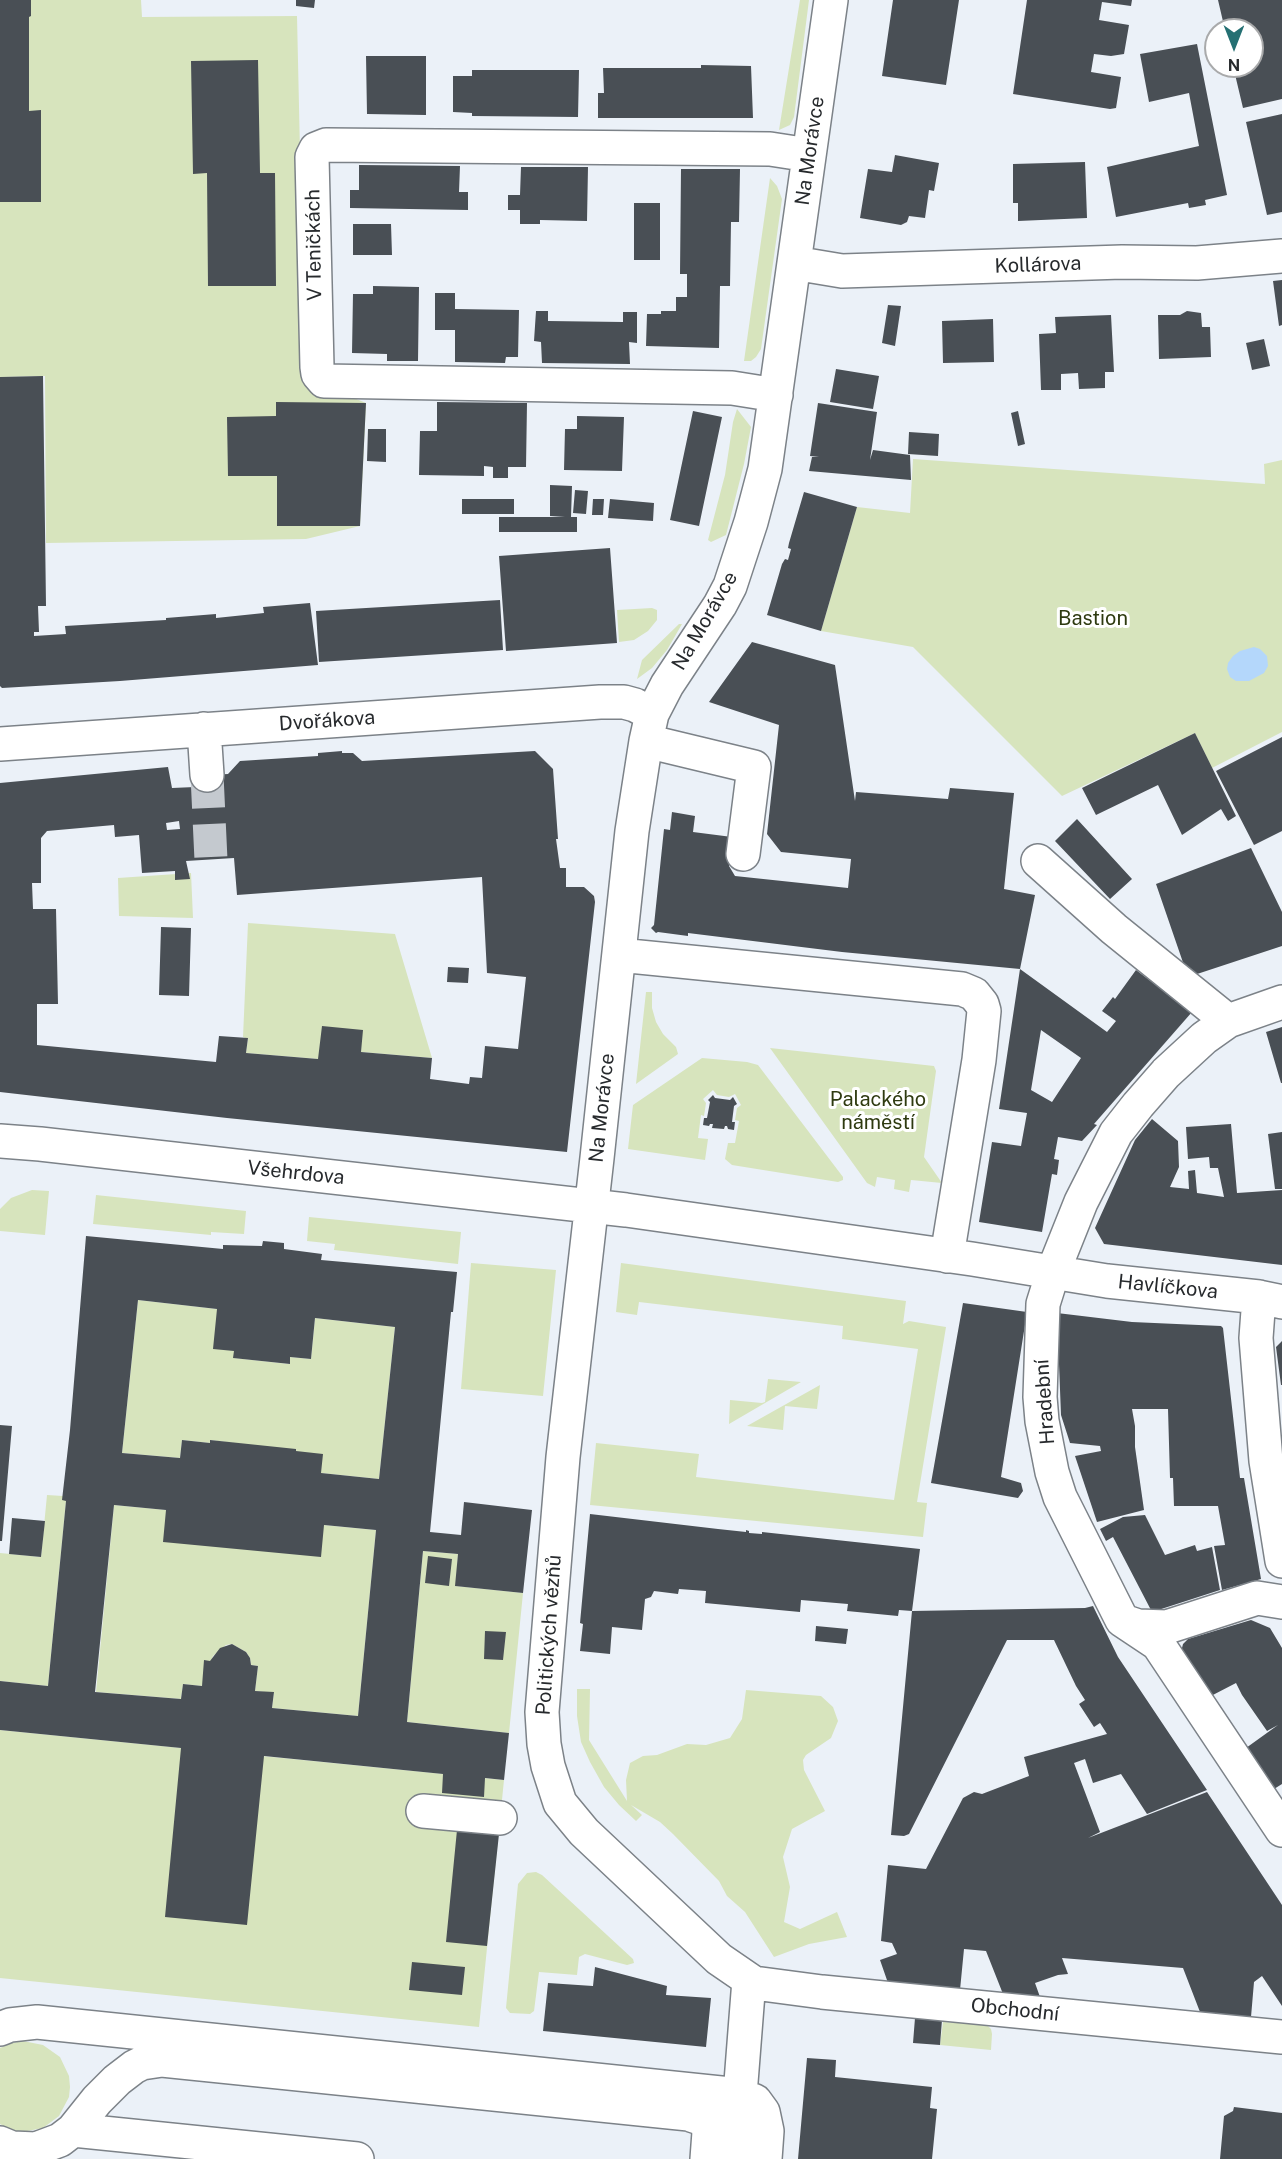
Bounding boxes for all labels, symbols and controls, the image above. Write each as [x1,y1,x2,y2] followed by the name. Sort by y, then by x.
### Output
[1204,18,1264,78] north arrow
[1228,55,1240,74] text: N
[790,95,830,207] street label: Na Morávce
[301,189,327,301] street label: V Teničkách
[994,251,1082,279] street label: Kollárova
[667,567,743,675] street label: Na Morávce
[1058,607,1128,631] park label: Bastion
[278,706,376,736] street label: Dvořákova
[584,1052,620,1164] street label: Na Morávce
[830,1088,926,1135] park label: Palackého náměstí
[246,1156,346,1190] street label: Všehrdova
[1117,1270,1219,1304] street label: Havlíčkova
[1030,1359,1060,1445] street label: Hradební
[531,1554,567,1716] street label: Politických vězňů
[970,1993,1060,2027] street label: Obchodní

